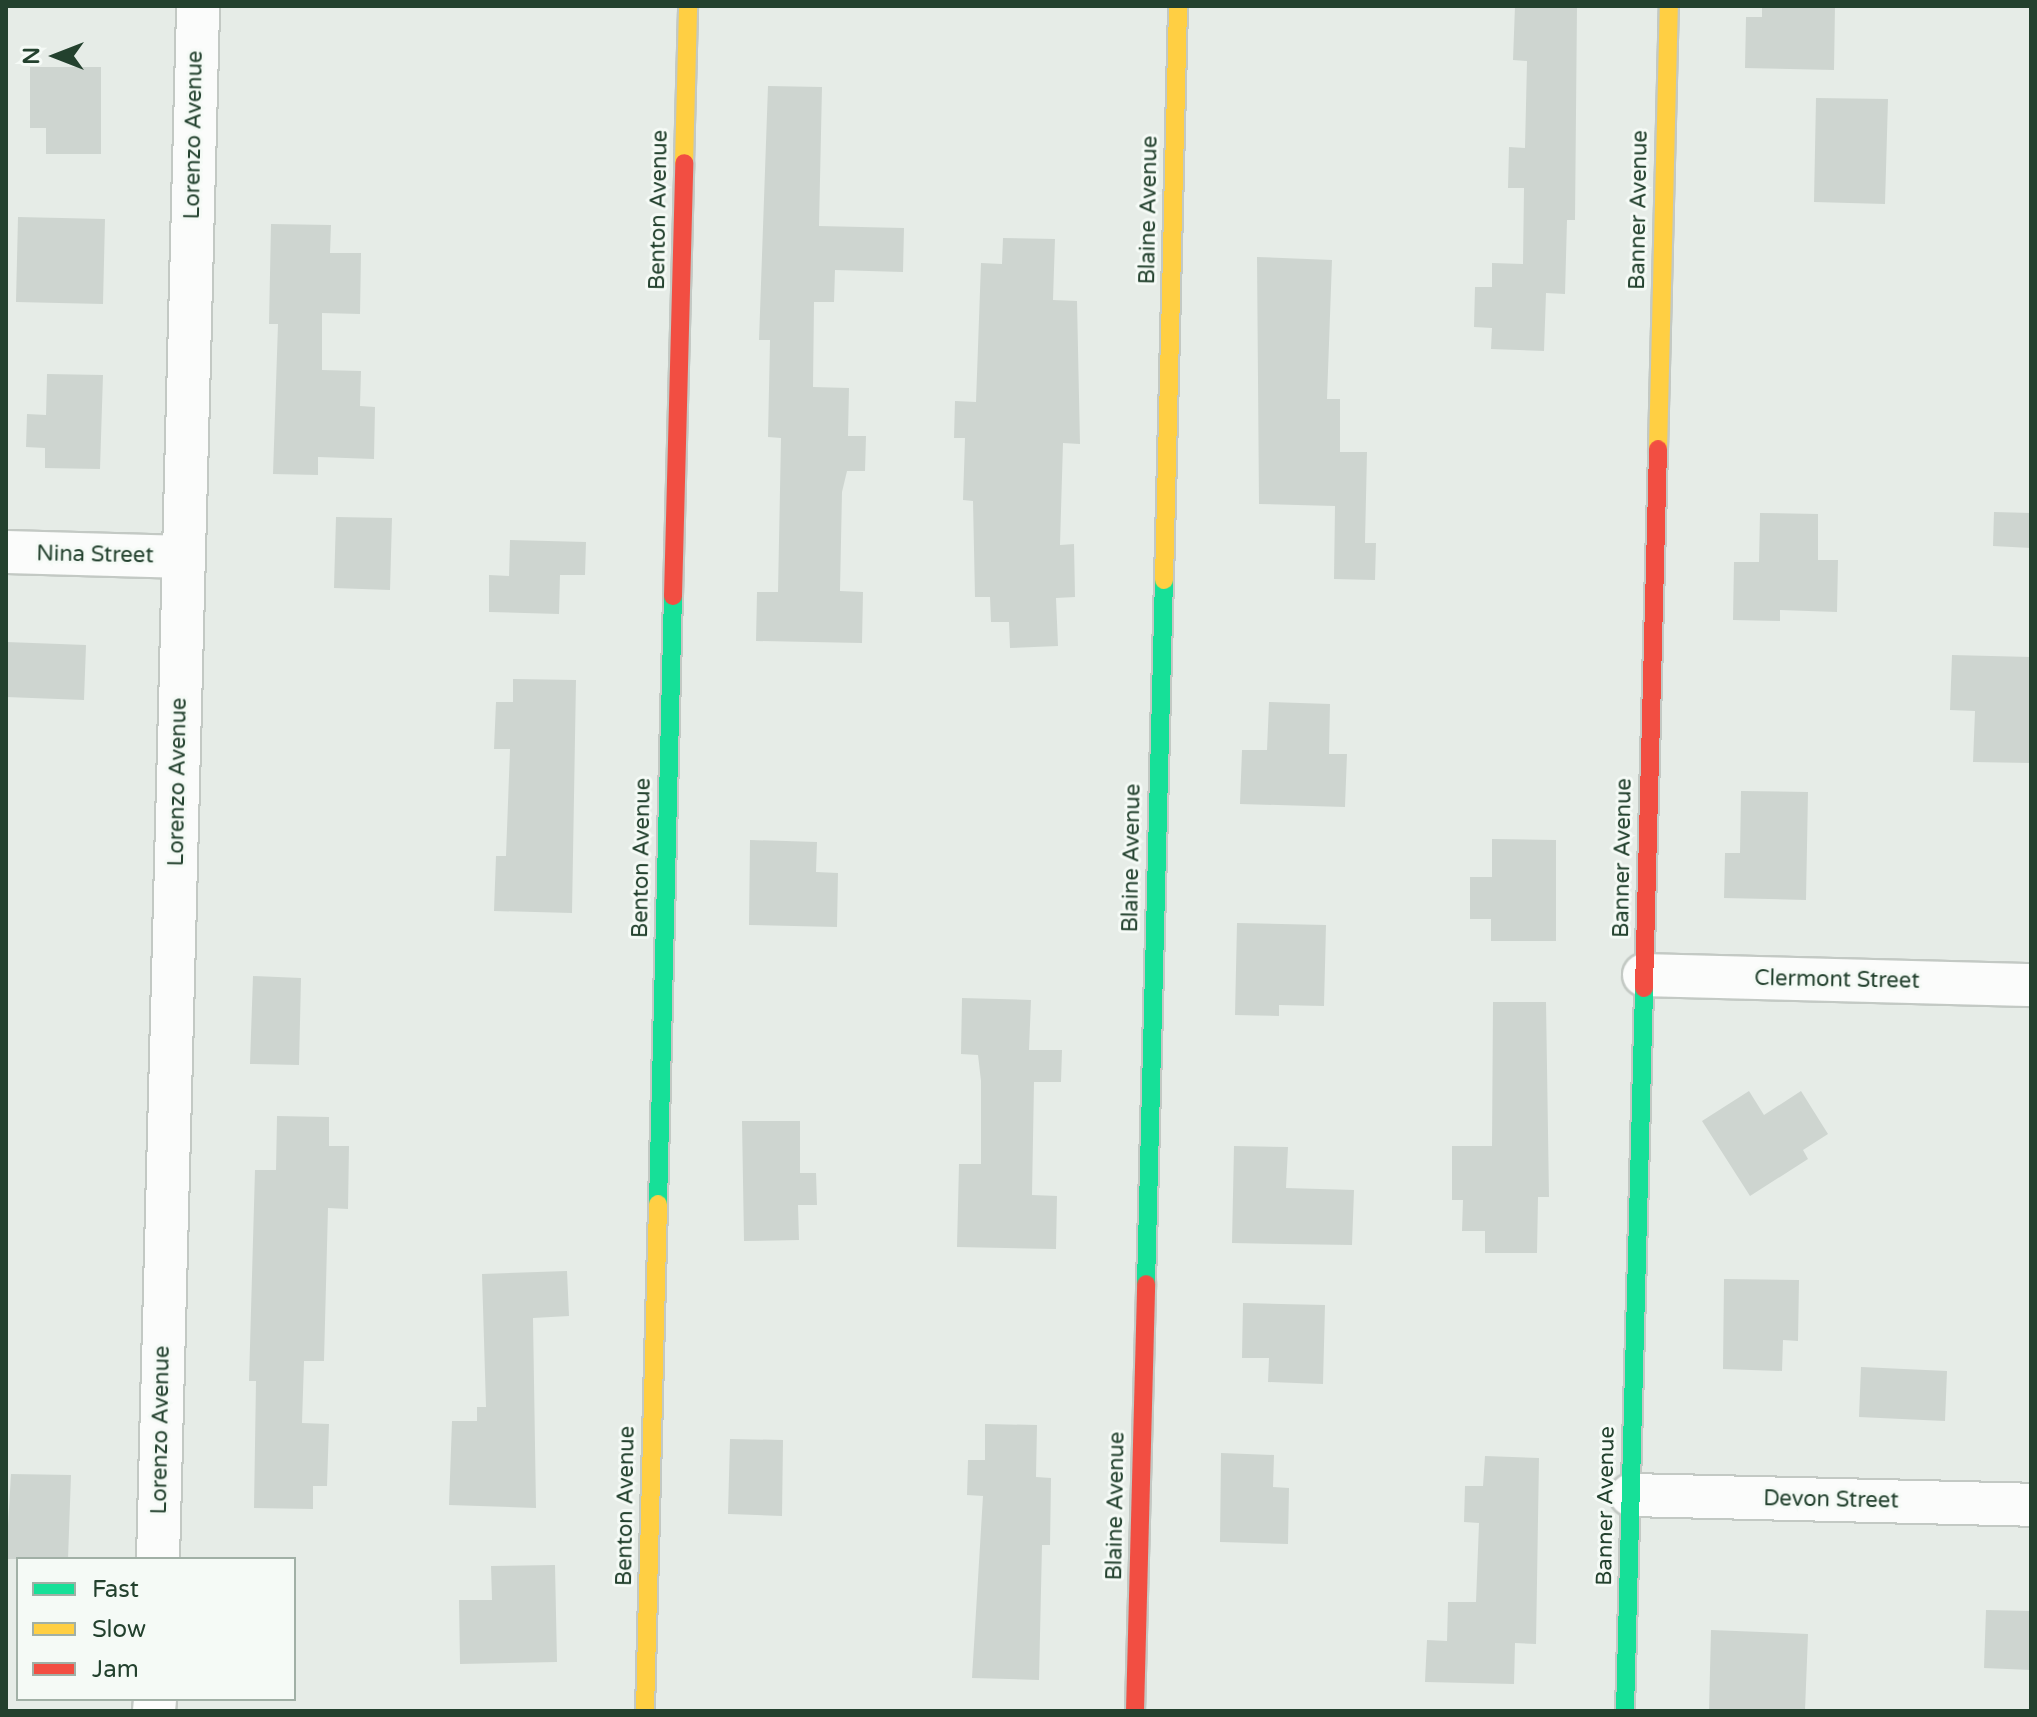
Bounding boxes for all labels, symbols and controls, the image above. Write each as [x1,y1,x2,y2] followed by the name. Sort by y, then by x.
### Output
[16,16,96,96] north arrow
[19,47,45,65] text: N
[179,50,209,220] street label: Lorenzo Avenue
[644,130,674,290] street label: Benton Avenue
[1624,130,1654,290] street label: Banner Avenue
[1135,135,1163,285] street label: Blaine Avenue
[36,541,154,569] street label: Nina Street
[163,697,193,867] street label: Lorenzo Avenue
[627,778,657,938] street label: Benton Avenue
[1608,778,1638,938] street label: Banner Avenue
[1118,783,1146,933] street label: Blaine Avenue
[1754,965,1920,995] street label: Clermont Street
[146,1345,176,1515] street label: Lorenzo Avenue
[611,1426,641,1586] street label: Benton Avenue
[1591,1426,1621,1586] street label: Banner Avenue
[1102,1431,1130,1581] street label: Blaine Avenue
[1763,1486,1899,1514] street label: Devon Street
[16,1557,296,1701] legend
[92,1575,139,1604] text: Fast
[92,1615,146,1644] text: Slow
[92,1655,139,1684] text: Jam

